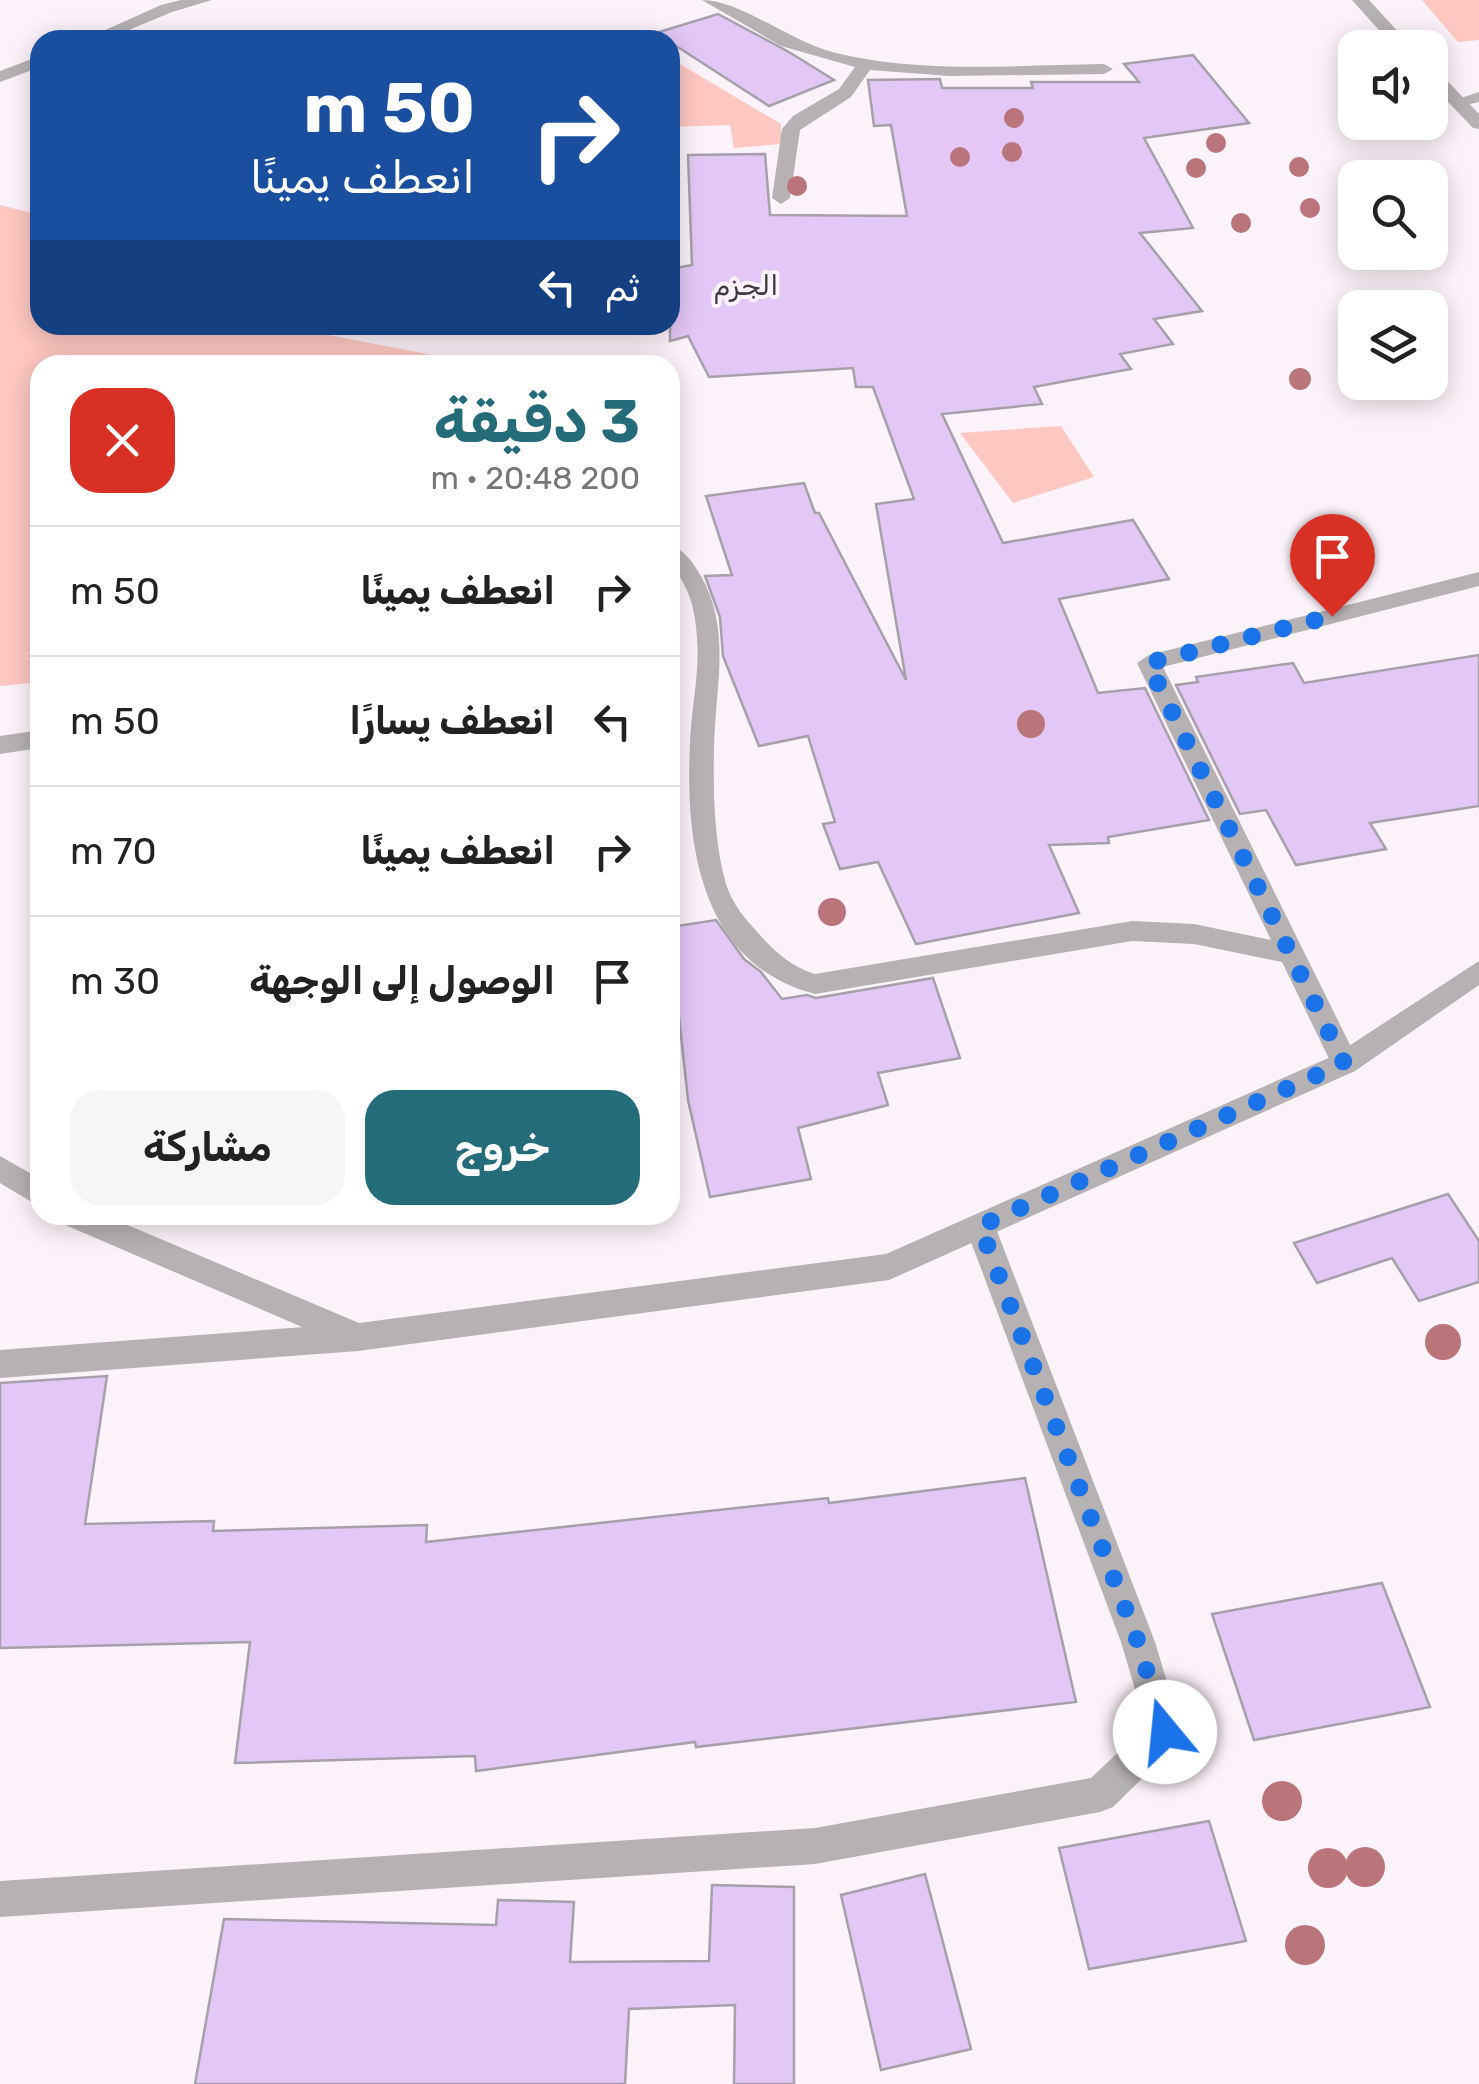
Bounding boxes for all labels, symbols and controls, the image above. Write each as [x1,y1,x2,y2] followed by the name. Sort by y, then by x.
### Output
[1338,30,1448,400] map controls
[1338,30,1448,140] button: sound
[303,67,475,150] text: 50 m
[510,70,640,200] icon: right
[250,151,475,204] text: انعطف يمينًا
[1338,160,1448,270] button: search
[530,260,585,315] icon: left
[605,265,640,311] text: ثم
[714,269,778,304] district label: الجزم
[1338,290,1448,400] button: layers
[433,386,640,457] text: 3 دقيقة
[70,388,175,493] button: close
[431,459,640,497] text: 200 m · 20:48
[1290,514,1375,617] pin
[1305,529,1360,584] icon: arrive
[585,564,640,619] icon: right
[70,568,160,614] text: 50 m
[360,568,555,614] text: انعطف يمينًا
[585,694,640,749] icon: left
[70,698,160,744] text: 50 m
[349,698,555,744] text: انعطف يسارًا
[585,824,640,879] icon: right
[70,828,157,874] text: 70 m
[360,828,555,874] text: انعطف يمينًا
[585,954,640,1009] icon: arrive
[70,958,160,1004] text: 30 m
[249,958,555,1004] text: الوصول إلى الوجهة
[70,1090,345,1205] button: مشاركة
[365,1090,640,1205] button: خروج
[1113,1680,1217,1784] position arrow

